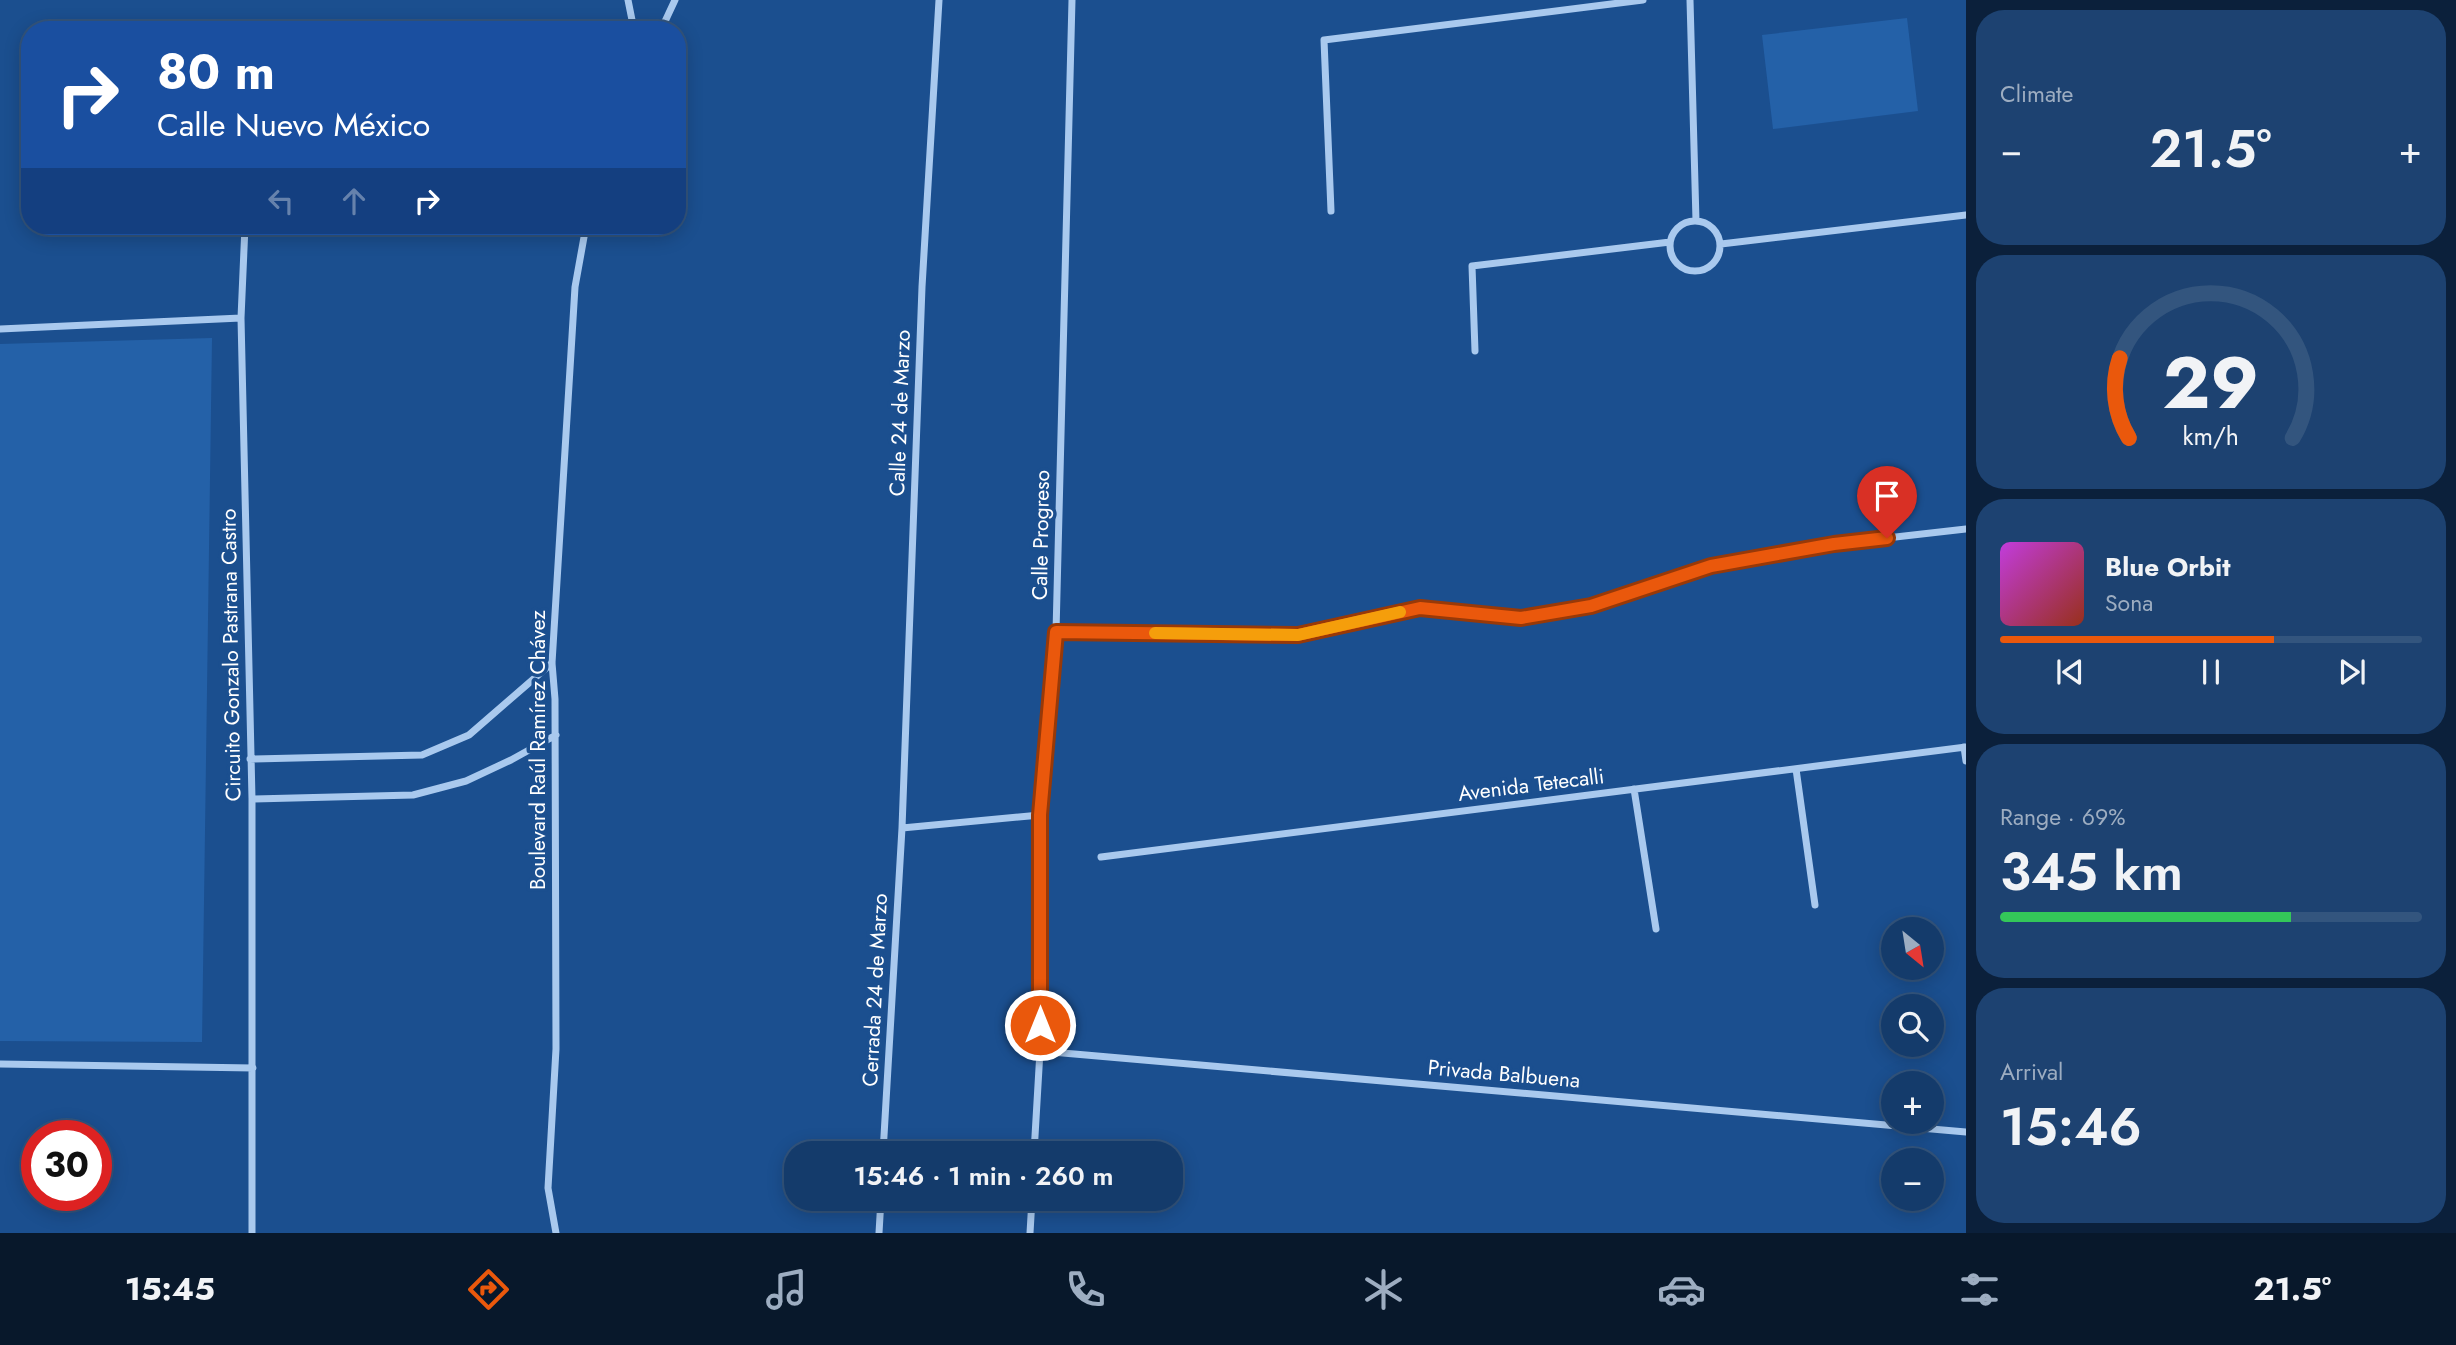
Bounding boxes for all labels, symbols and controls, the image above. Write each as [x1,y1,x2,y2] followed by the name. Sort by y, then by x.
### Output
[157,37,275,107] text: 80 m
[42,49,133,140] icon: right
[2000,77,2073,111] text: Climate
[157,102,430,148] text: Calle Nuevo México
[2150,111,2272,187] text: 21.5°
[2000,122,2022,177] text: −
[2399,122,2422,177] text: +
[262,182,300,220] icon: left
[335,182,373,220] icon: ahead
[408,182,446,220] icon: right
[882,329,918,497] street label: Calle 24 de Marzo
[2163,330,2259,435] text: 29
[2183,418,2239,454] text: km/h
[1857,466,1917,538] pin
[1025,470,1057,600] street label: Calle Progreso
[1868,477,1906,515] icon: arrive
[213,508,249,802] street label: Circuito Gonzalo Pastrana Castro
[2105,548,2230,586] text: Blue Orbit
[2105,586,2153,620] text: Sona
[523,610,553,890] street label: Boulevard Raúl Ramírez Chávez
[2051,653,2089,691] icon: previous
[2192,653,2230,691] icon: pause
[2333,653,2371,691] icon: next
[1456,761,1606,809] street label: Avenida Tetecalli
[2000,800,2125,834] text: Range · 69%
[2000,834,2183,910] text: 345 km
[855,893,895,1087] street label: Cerrada 24 de Marzo
[1881,917,1944,980] north arrow
[1881,917,1944,1211] map controls
[1003,988,1077,1062] position arrow
[1881,994,1944,1057] button: search
[1426,1052,1582,1096] street label: Privada Balbuena
[2000,1055,2063,1089] text: Arrival
[1881,1071,1944,1134] button: +
[2000,1089,2142,1165] text: 15:46
[21,1120,112,1211] speed limit sign: 30
[1881,1148,1944,1211] button: −
[853,1157,1114,1195] text: 15:46 · 1 min · 260 m
[464,1265,513,1314] icon: directions
[762,1265,811,1314] icon: music
[1061,1265,1110,1314] icon: phone
[1359,1265,1408,1314] icon: climate
[1657,1265,1706,1314] icon: car
[1955,1265,2004,1314] icon: filters
[125,1266,215,1312] text: 15:45
[2254,1266,2331,1312] text: 21.5°

